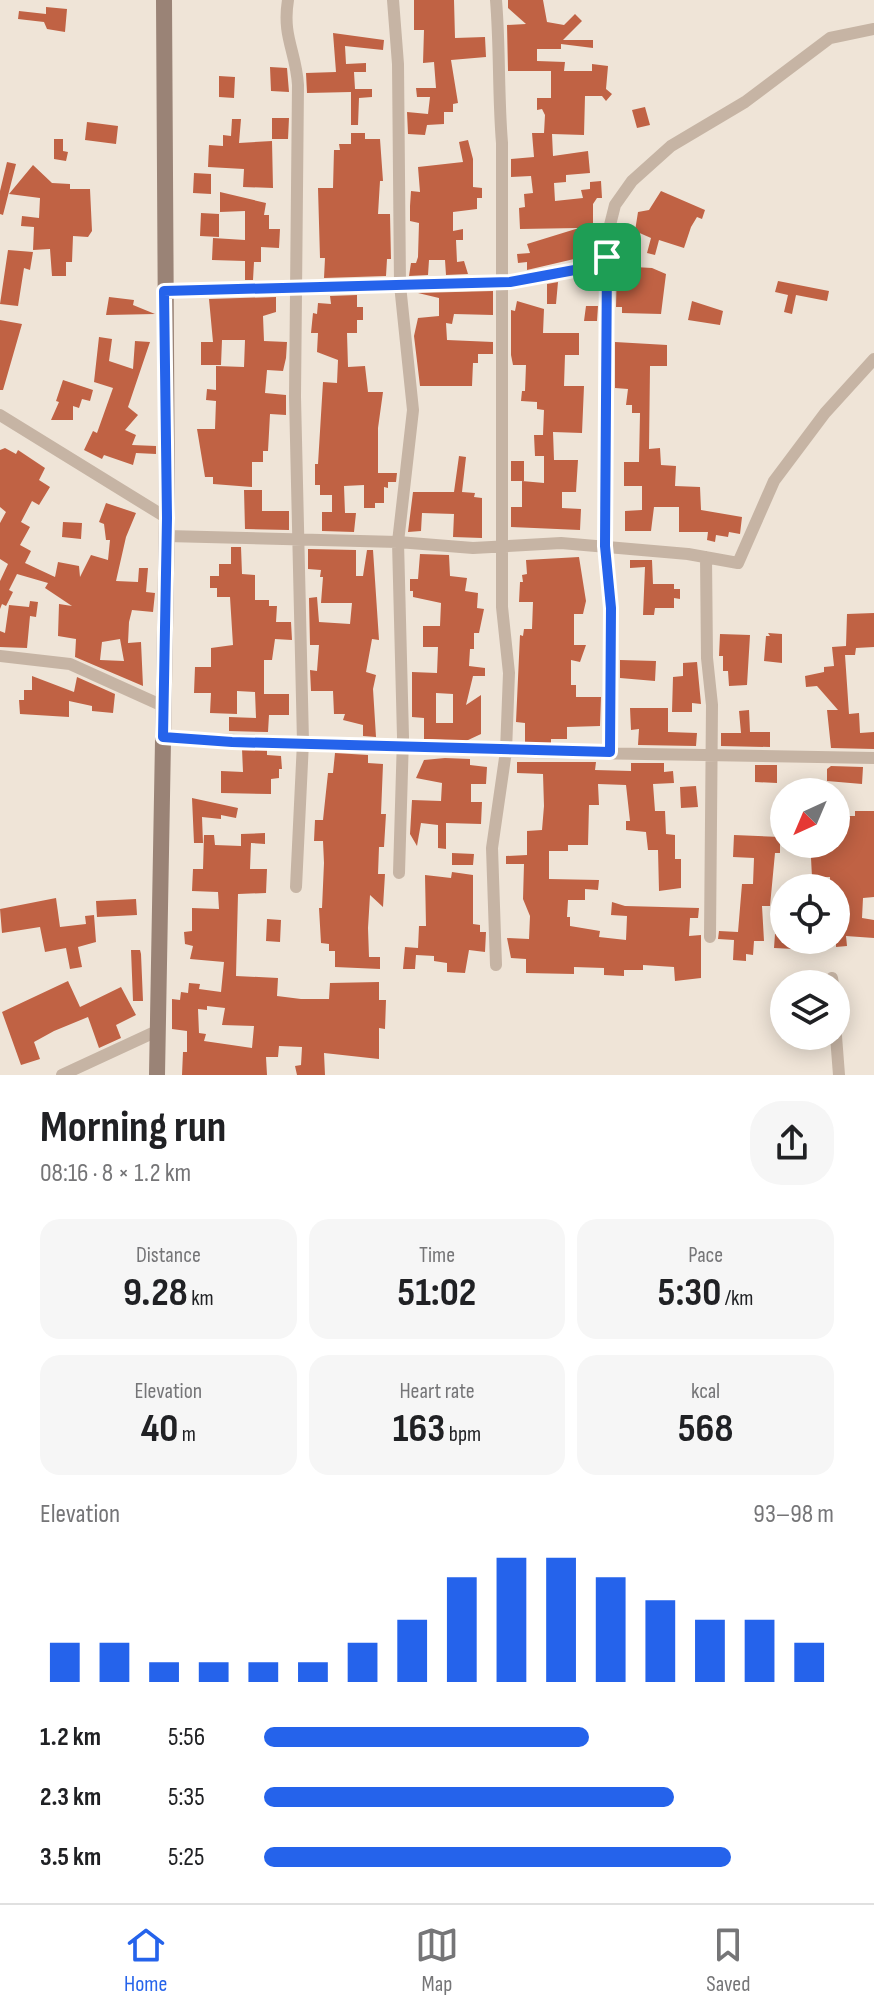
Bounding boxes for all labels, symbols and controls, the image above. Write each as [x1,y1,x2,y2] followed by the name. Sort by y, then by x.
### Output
[573,223,641,291] pin
[585,235,629,279] icon: arrive
[770,778,850,858] north arrow
[770,778,850,1050] map controls
[770,874,850,954] button: locate
[770,970,850,1050] button: layers
[40,1101,226,1154] text: Morning run
[750,1101,834,1185] button: share
[40,1158,191,1189] text: 08:16 · 8 × 1.2 km
[136,1242,201,1269] text: Distance
[419,1242,455,1269] text: Time
[688,1242,723,1269] text: Pace
[123,1269,188,1317] text: 9.28
[398,1269,476,1317] text: 51:02
[658,1269,721,1317] text: 5:30
[188,1285,214,1312] text: km
[721,1285,753,1312] text: /km
[134,1378,202,1405] text: Elevation
[399,1378,475,1405] text: Heart rate
[691,1378,720,1405] text: kcal
[141,1405,178,1453] text: 40
[393,1405,445,1453] text: 163
[678,1405,733,1453] text: 568
[178,1421,196,1448] text: m
[445,1421,481,1448] text: bpm
[40,1499,120,1530] text: Elevation
[753,1499,834,1530] text: 93–98 m
[40,1722,101,1753] text: 1.2 km
[168,1722,205,1753] text: 5:56
[40,1782,101,1813] text: 2.3 km
[168,1782,205,1813] text: 5:35
[40,1842,101,1873] text: 3.5 km
[168,1842,204,1873] text: 5:25
[124,1923,168,1998] tab: Home
[415,1923,459,1998] tab: Map
[706,1923,750,1998] tab: Saved

